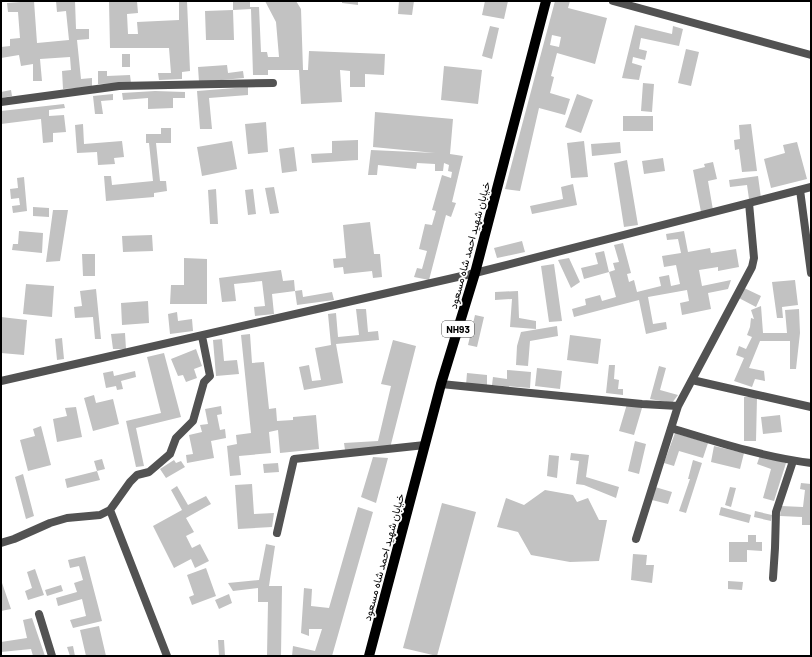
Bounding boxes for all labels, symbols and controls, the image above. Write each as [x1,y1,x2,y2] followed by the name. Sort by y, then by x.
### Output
[446,180,493,310] street label: خیابان شهید احمد شاه مسعود
[442,321,474,337] road number: NH93
[360,492,407,622] street label: خیابان شهید احمد شاه مسعود

